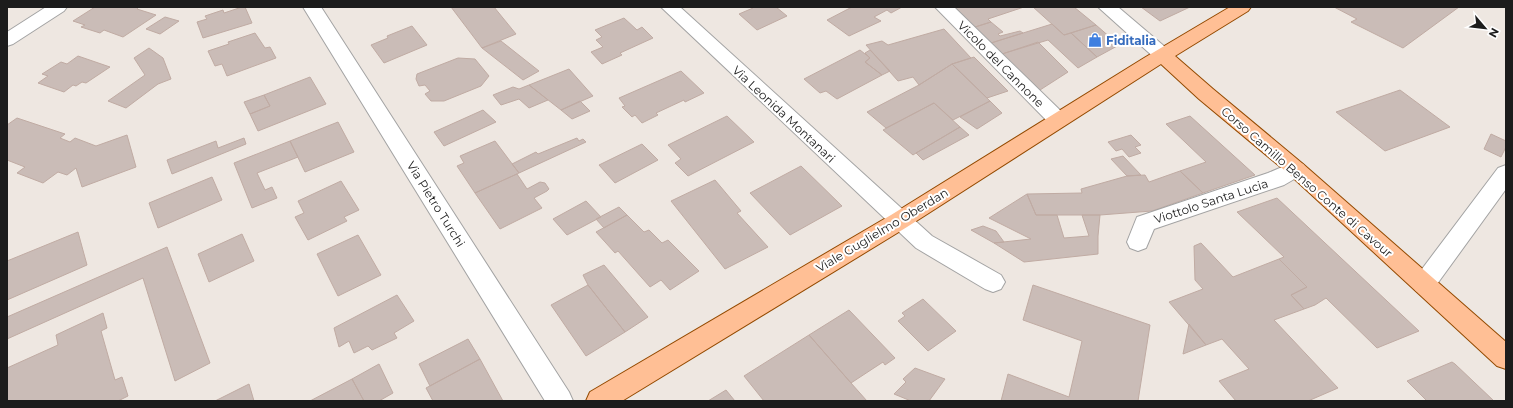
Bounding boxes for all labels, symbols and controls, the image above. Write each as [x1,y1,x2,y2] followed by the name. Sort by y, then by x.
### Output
[1465,8,1505,48] north arrow
[955,18,1047,110] street label: Vicolo del Cannone
[1486,25,1502,40] text: N
[1087,32,1103,48] shop icon: Fiditalia
[1106,33,1156,48] place label: Fiditalia
[730,62,838,166] street label: Via Leonida Montanari
[1218,103,1396,261] street label: Corso Camillo Benso Conte di Cavour
[404,158,468,250] street label: Via Pietro Turchi
[1152,175,1270,227] street label: Viottolo Santa Lucia
[813,185,951,275] street label: Viale Guglielmo Oberdan

